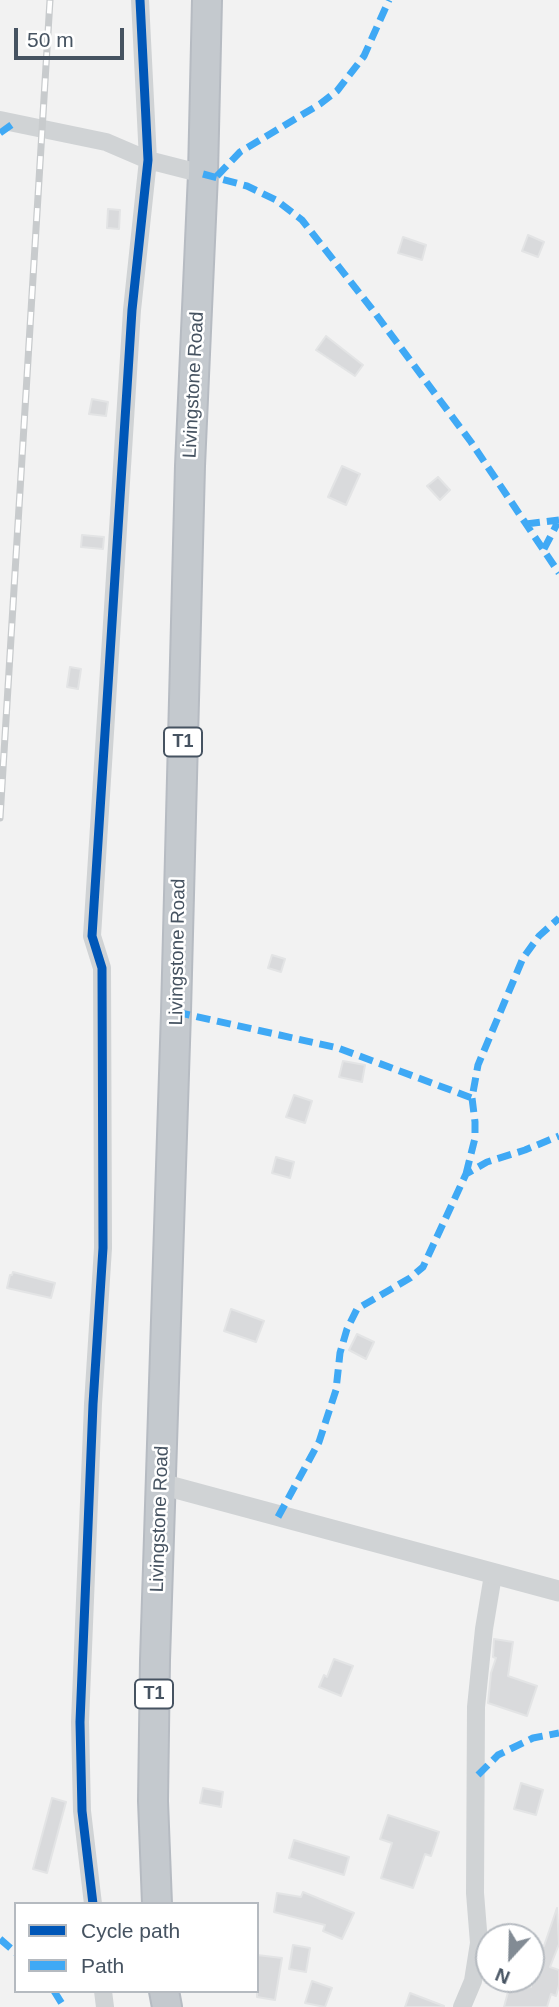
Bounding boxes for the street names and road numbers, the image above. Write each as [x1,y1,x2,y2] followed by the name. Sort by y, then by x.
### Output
[179,311,209,459] street label: Livingstone Road
[164,728,202,756] road number: T1
[165,878,191,1026] street label: Livingstone Road
[146,1445,174,1593] street label: Livingstone Road
[135,1680,173,1708] road number: T1

